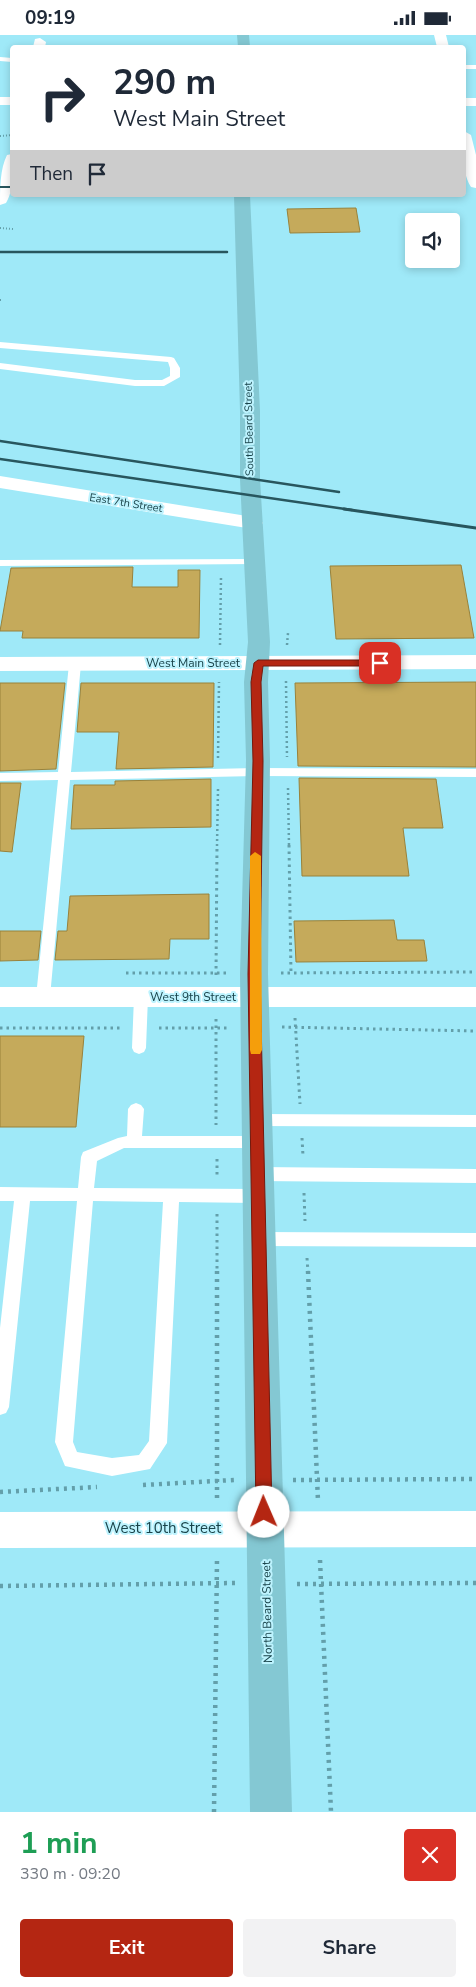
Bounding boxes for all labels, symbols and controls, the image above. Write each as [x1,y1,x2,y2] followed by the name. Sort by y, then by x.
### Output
[25,5,75,31] text: 09:19
[113,59,216,106] text: 290 m
[30,65,95,130] icon: right
[113,104,285,134] text: West Main Street
[83,160,111,188] icon: arrive
[30,161,73,187] text: Then
[405,213,460,268] map controls
[405,213,460,268] button: sound
[241,382,257,476] street label: South Beard Street
[88,490,164,516] street label: East 7th Street
[359,642,401,684] pin
[366,649,394,677] icon: arrive
[146,655,241,671] street label: West Main Street
[150,989,237,1005] street label: West 9th Street
[237,1485,289,1537] position arrow
[105,1518,222,1538] street label: West 10th Street
[258,1560,276,1663] street label: North Beard Street
[20,1823,98,1864] text: 1 min
[404,1829,456,1881] button: close
[20,1863,121,1885] text: 330 m · 09:20
[20,1919,233,1977] button: Exit
[243,1919,456,1977] button: Share

